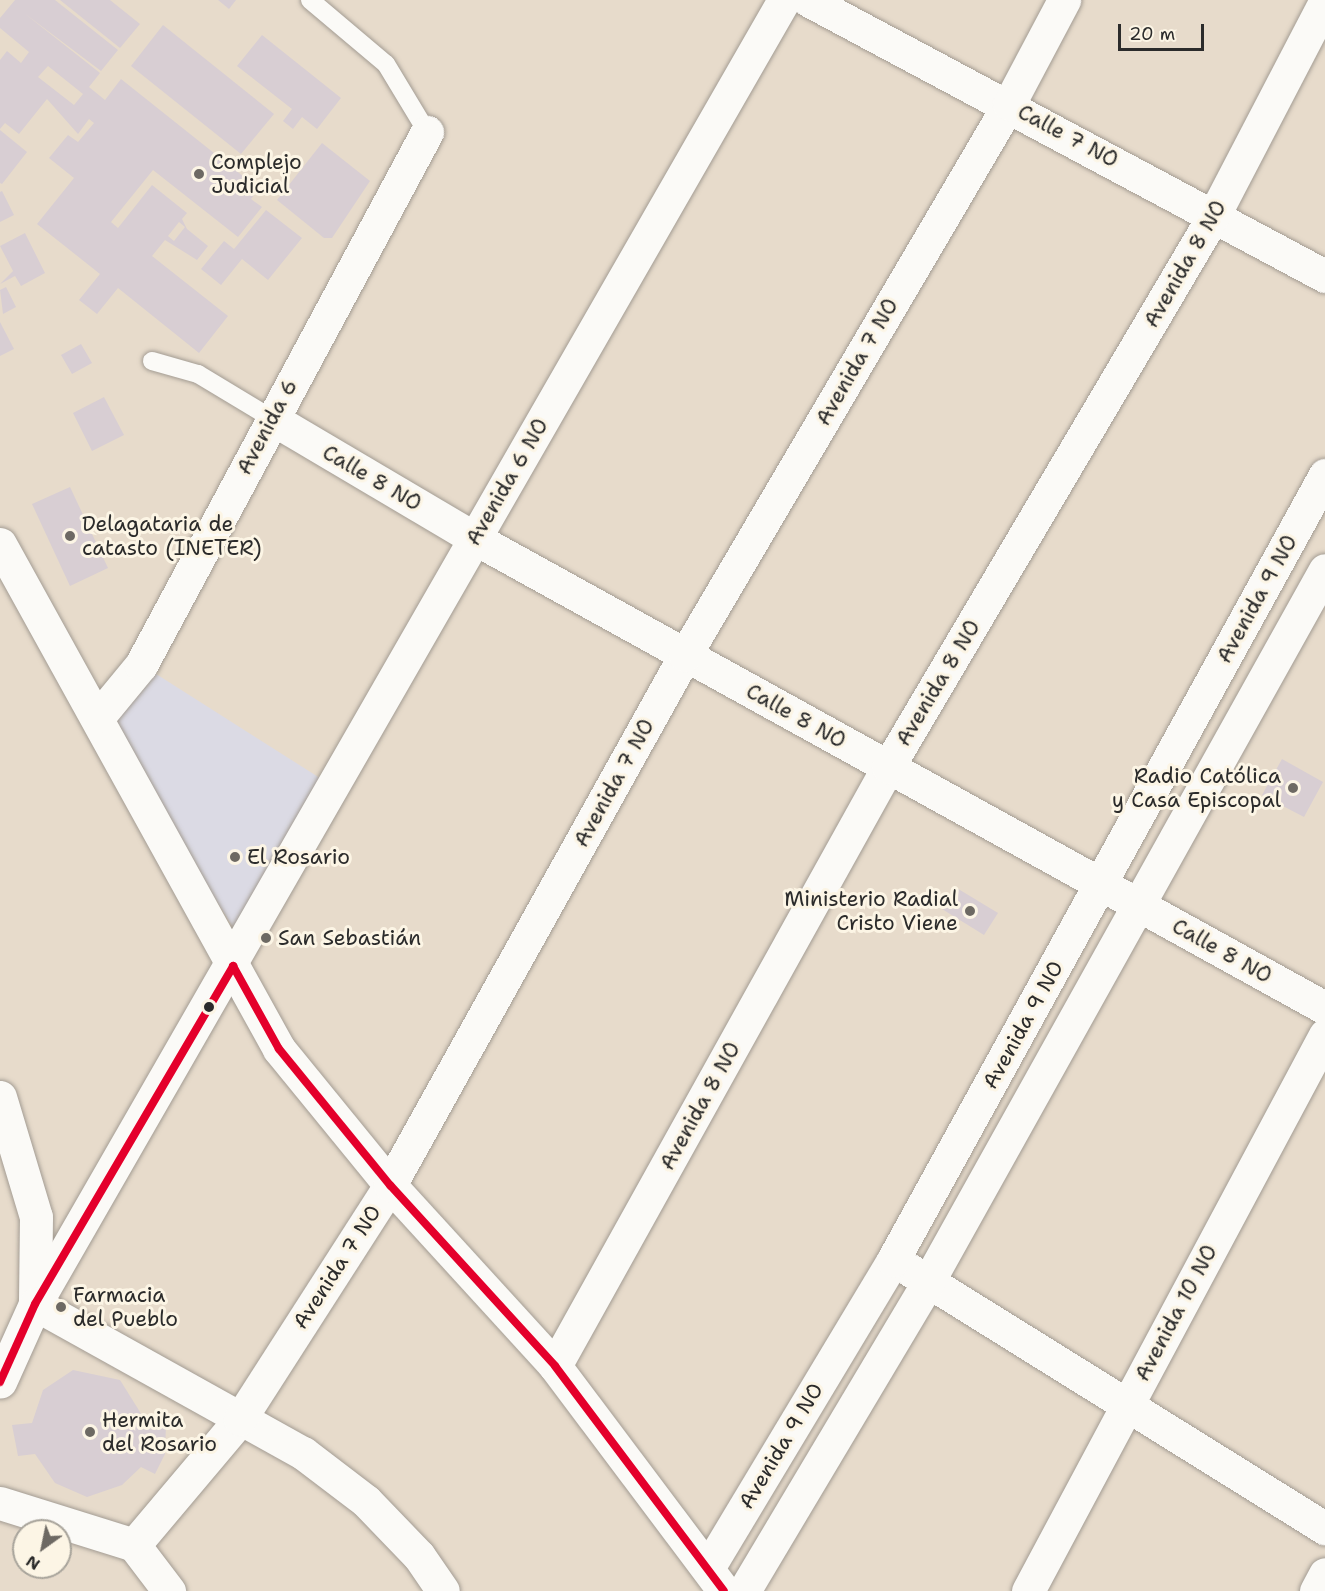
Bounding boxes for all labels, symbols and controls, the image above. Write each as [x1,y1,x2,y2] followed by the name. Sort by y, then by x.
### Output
[1121,12,1206,50] scale bar
[1129,22,1175,46] text: 20 m
[1014,99,1122,173] street label: Calle 7 NO
[211,149,302,199] place label: Complejo Judicial
[192,167,206,181] marker: Complejo Judicial
[1139,196,1231,332] street label: Avenida 8 NO
[811,294,903,430] street label: Avenida 7 NO
[231,375,303,479] street label: Avenida 6
[461,414,553,550] street label: Avenida 6 NO
[318,440,426,516] street label: Calle 8 NO
[82,511,262,561] place label: Delagataria de catasto (INETER)
[63,529,77,543] marker: Delagataria de catasto (INETER)
[1211,531,1303,667] street label: Avenida 9 NO
[891,616,985,750] street label: Avenida 8 NO
[742,678,850,754] street label: Calle 8 NO
[568,715,660,851] street label: Avenida 7 NO
[1112,763,1281,813] place label: Radio Católica y Casa Episcopal
[1286,781,1300,795] marker: Radio Católica y Casa Episcopal
[247,844,350,870] place label: El Rosario
[228,850,242,864] marker: El Rosario
[784,886,958,936] place label: Ministerio Radial Cristo Viene
[963,904,977,918] marker: Ministerio Radial Cristo Viene
[1168,913,1276,989] street label: Calle 8 NO
[278,925,421,951] place label: San Sebastián
[259,931,273,945] marker: San Sebastián
[977,957,1069,1093] street label: Avenida 9 NO
[203,1001,215,1013] unlabelled marker
[654,1038,746,1174] street label: Avenida 8 NO
[288,1200,386,1334] street label: Avenida 7 NO
[1130,1241,1222,1385] street label: Avenida 10 NO
[73,1282,178,1332] place label: Farmacia del Pueblo
[54,1300,68,1314] marker: Farmacia del Pueblo
[734,1379,828,1513] street label: Avenida 9 NO
[102,1407,217,1457] place label: Hermita del Rosario
[83,1425,97,1439] marker: Hermita del Rosario
[12,1519,72,1579] north arrow
[22,1551,44,1575] text: N

